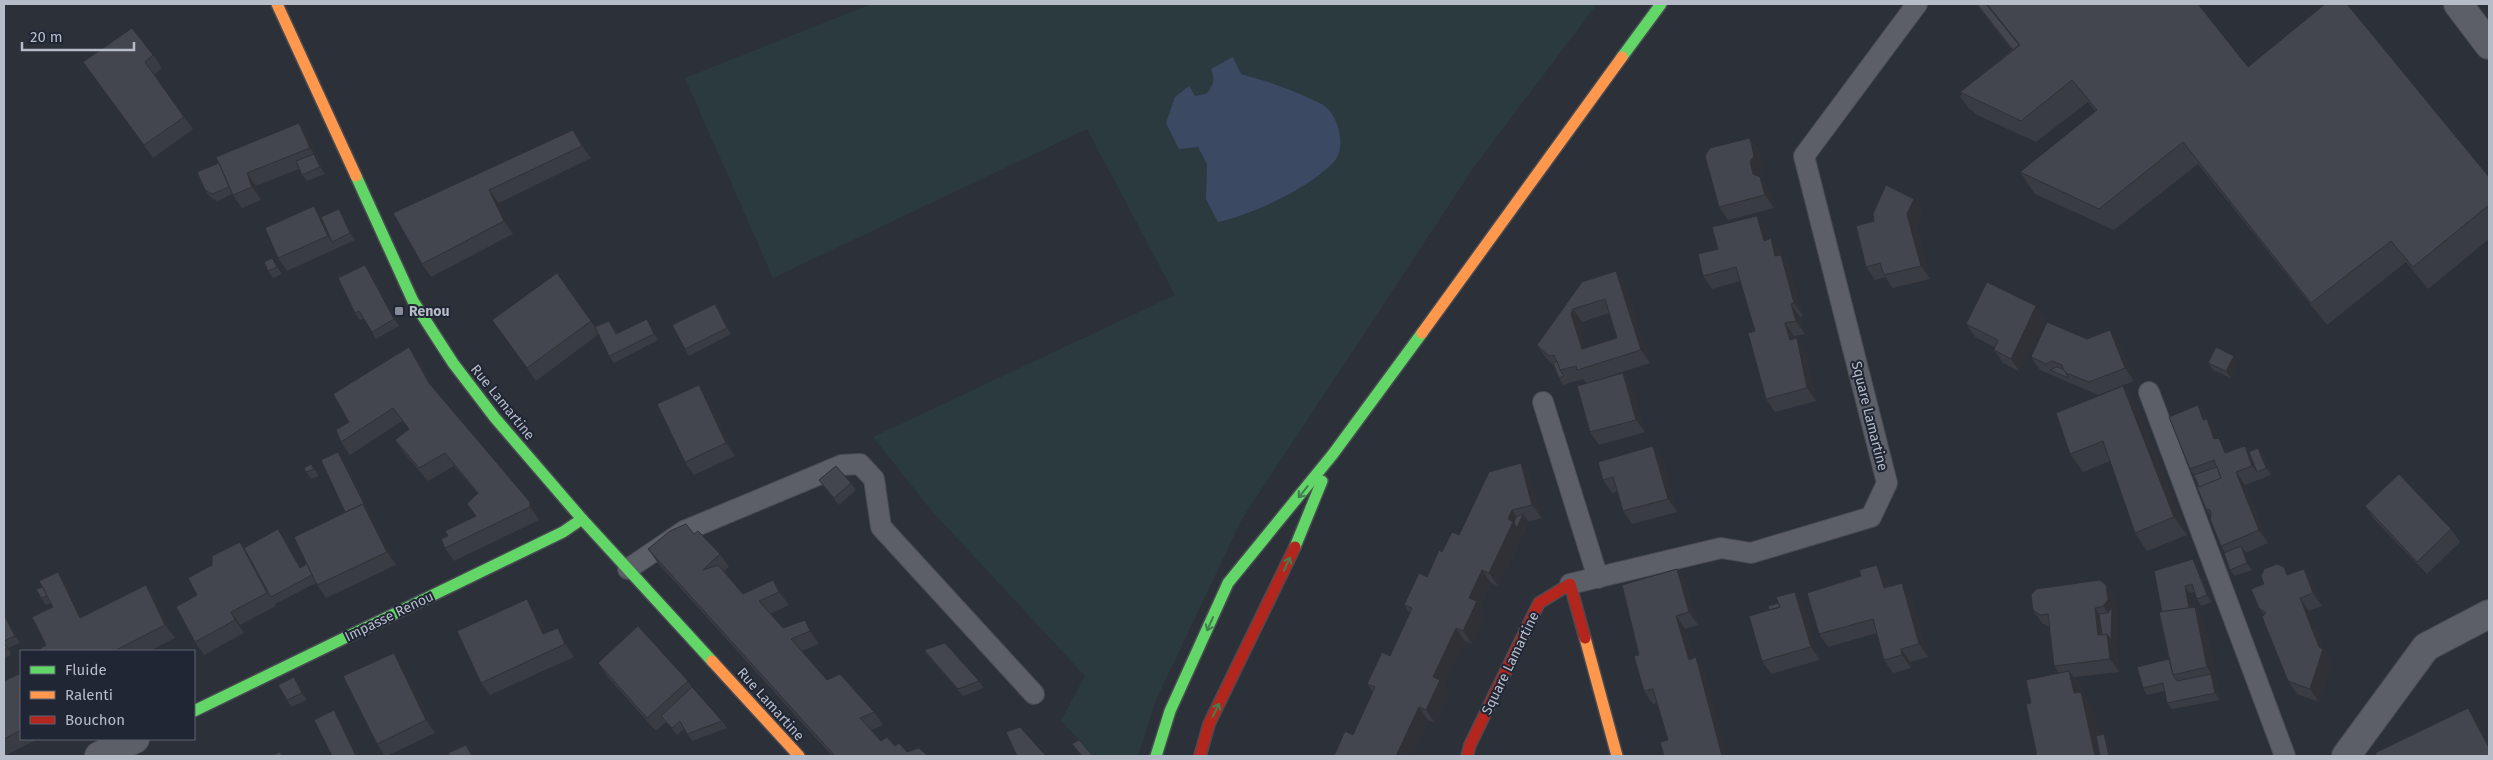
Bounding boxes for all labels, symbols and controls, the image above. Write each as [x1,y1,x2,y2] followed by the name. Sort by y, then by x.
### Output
[22,20,135,52] scale bar
[30,28,63,46] text: 20 m
[409,303,449,320] place label: Renou
[393,305,405,317] marker: Renou
[1848,360,1891,473] street label: Square Lamartine
[467,361,538,444] street label: Rue Lamartine
[1297,485,1308,498] one-way arrow
[1283,557,1293,572] one-way arrow
[342,588,436,645] street label: Impasse Renou
[1478,609,1543,717] street label: Square Lamartine
[1204,616,1214,631] one-way arrow
[20,650,195,740] legend
[65,661,107,679] text: Fluide
[733,664,808,744] street label: Rue Lamartine
[65,686,113,704] text: Ralenti
[1211,703,1221,718] one-way arrow
[65,711,125,729] text: Bouchon

